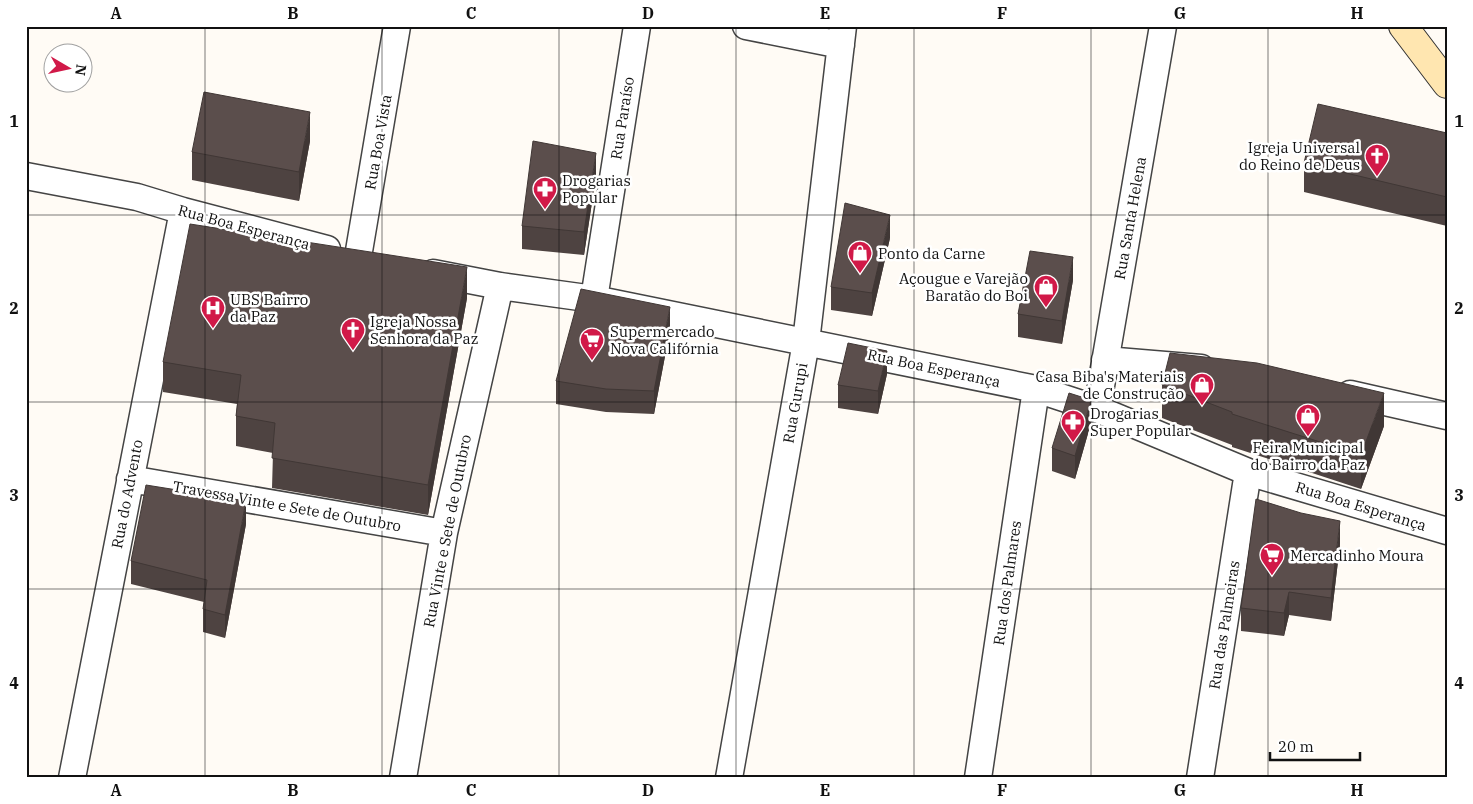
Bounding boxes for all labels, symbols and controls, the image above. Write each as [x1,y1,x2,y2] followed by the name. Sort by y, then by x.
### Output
[110,3,122,23] text: A
[287,3,299,23] text: B
[466,3,476,23] text: C
[642,3,654,23] text: D
[820,3,830,23] text: E
[997,3,1007,23] text: F
[1174,3,1186,23] text: G
[1351,3,1364,23] text: H
[42,42,92,92] north arrow
[71,63,91,77] text: N
[606,75,638,161] street label: Rua Paraíso
[360,93,396,191] street label: Rua Boa Vista
[9,111,19,131] text: 1
[1454,111,1464,131] text: 1
[1239,138,1360,174] place label: Igreja Universal do Reino de Deus
[1364,143,1390,177] church icon: Igreja Universal do Reino de Deus
[1110,155,1150,281] street label: Rua Santa Helena
[562,171,631,207] place label: Drogarias Popular
[532,176,558,210] pharmacy icon: Drogarias Popular
[176,200,312,254] street label: Rua Boa Esperança
[847,240,873,274] shop icon: Ponto da Carne
[878,244,985,263] place label: Ponto da Carne
[899,269,1028,305] place label: Açougue e Varejão Baratão do Boi
[1033,274,1059,308] shop icon: Açougue e Varejão Baratão do Boi
[230,290,308,326] place label: UBS Bairro da Paz
[200,295,226,329] hospital icon: UBS Bairro da Paz
[9,298,19,318] text: 2
[1454,298,1464,318] text: 2
[370,312,478,348] place label: Igreja Nossa Senhora da Paz
[340,317,366,351] church icon: Igreja Nossa Senhora da Paz
[610,322,719,358] place label: Supermercado Nova Califórnia
[579,327,605,361] supermarket icon: Supermercado Nova Califórnia
[866,345,1002,391] street label: Rua Boa Esperança
[779,361,811,445] street label: Rua Gurupi
[1035,367,1184,403] place label: Casa Biba's Materiais de Construção
[1189,372,1215,406] shop icon: Casa Biba's Materiais de Construção
[1295,403,1321,437] shop icon: Feira Municipal do Bairro da Paz
[1090,404,1191,440] place label: Drogarias Super Popular
[1060,409,1086,443] pharmacy icon: Drogarias Super Popular
[419,433,475,629] street label: Rua Vinte e Sete de Outubro
[107,438,147,550] street label: Rua do Advento
[1250,438,1366,474] place label: Feira Municipal do Bairro da Paz
[171,477,403,535] street label: Travessa Vinte e Sete de Outubro
[1293,477,1429,535] street label: Rua Boa Esperança
[9,485,19,505] text: 3
[1454,485,1464,505] text: 3
[989,519,1025,647] street label: Rua dos Palmares
[1259,542,1285,576] supermarket icon: Mercadinho Moura
[1290,546,1424,565] place label: Mercadinho Moura
[1204,559,1244,691] street label: Rua das Palmeiras
[9,673,19,693] text: 4
[1454,673,1464,693] text: 4
[1270,729,1360,761] scale bar
[1278,737,1314,756] text: 20 m
[110,780,122,800] text: A
[287,780,299,800] text: B
[466,780,476,800] text: C
[642,780,654,800] text: D
[820,780,830,800] text: E
[997,780,1007,800] text: F
[1174,780,1186,800] text: G
[1351,780,1364,800] text: H

